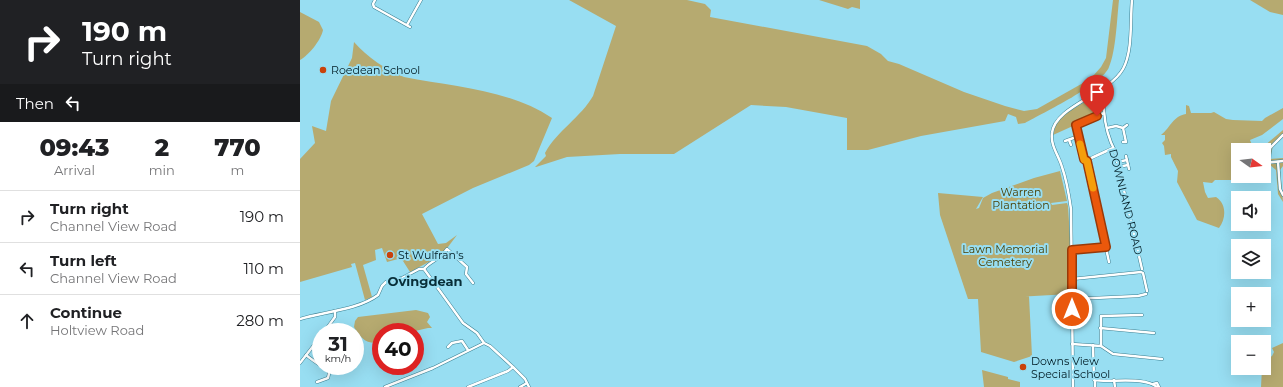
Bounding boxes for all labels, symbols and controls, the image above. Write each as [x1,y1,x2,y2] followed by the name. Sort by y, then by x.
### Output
[82,14,167,48] text: 190 m
[16,16,68,68] icon: right
[82,48,172,70] text: Turn right
[331,63,420,77] place label: Roedean School
[318,65,328,75] marker: Roedean School
[1080,75,1114,116] pin
[1086,81,1108,103] icon: arrive
[62,92,84,114] icon: left
[16,94,54,113] text: Then
[39,133,109,162] text: 09:43
[155,133,169,162] text: 2
[214,133,261,162] text: 770
[1231,143,1271,183] north arrow
[1231,143,1271,375] map controls
[1106,148,1146,256] street label: DOWNLAND ROAD
[54,162,95,178] text: Arrival
[149,162,175,178] text: min
[231,162,244,178] text: m
[992,185,1050,212] park label: Warren Plantation
[1231,191,1271,231] button: sound
[50,199,129,218] text: Turn right
[16,206,38,228] icon: right
[240,207,284,226] text: 190 m
[50,218,177,234] text: Channel View Road
[1231,239,1271,279] button: layers
[962,242,1048,269] park label: Lawn Memorial Cemetery
[398,248,464,262] place label: St Wulfran's
[385,250,395,260] marker: St Wulfran's
[50,251,117,270] text: Turn left
[16,258,38,280] icon: left
[243,259,284,278] text: 110 m
[50,270,177,286] text: Channel View Road
[388,273,462,289] district label: Ovingdean
[1231,287,1271,327] button: +
[1051,288,1093,330] position arrow
[50,303,122,322] text: Continue
[16,310,38,332] icon: ahead
[236,311,284,330] text: 280 m
[50,322,144,338] text: Holtview Road
[372,323,424,375] speed limit sign: 40
[328,332,348,356] text: 31
[1231,335,1271,375] button: −
[325,352,351,365] text: km/h
[1031,354,1110,381] place label: Downs View Special School
[1018,362,1028,372] marker: Downs View Special School

